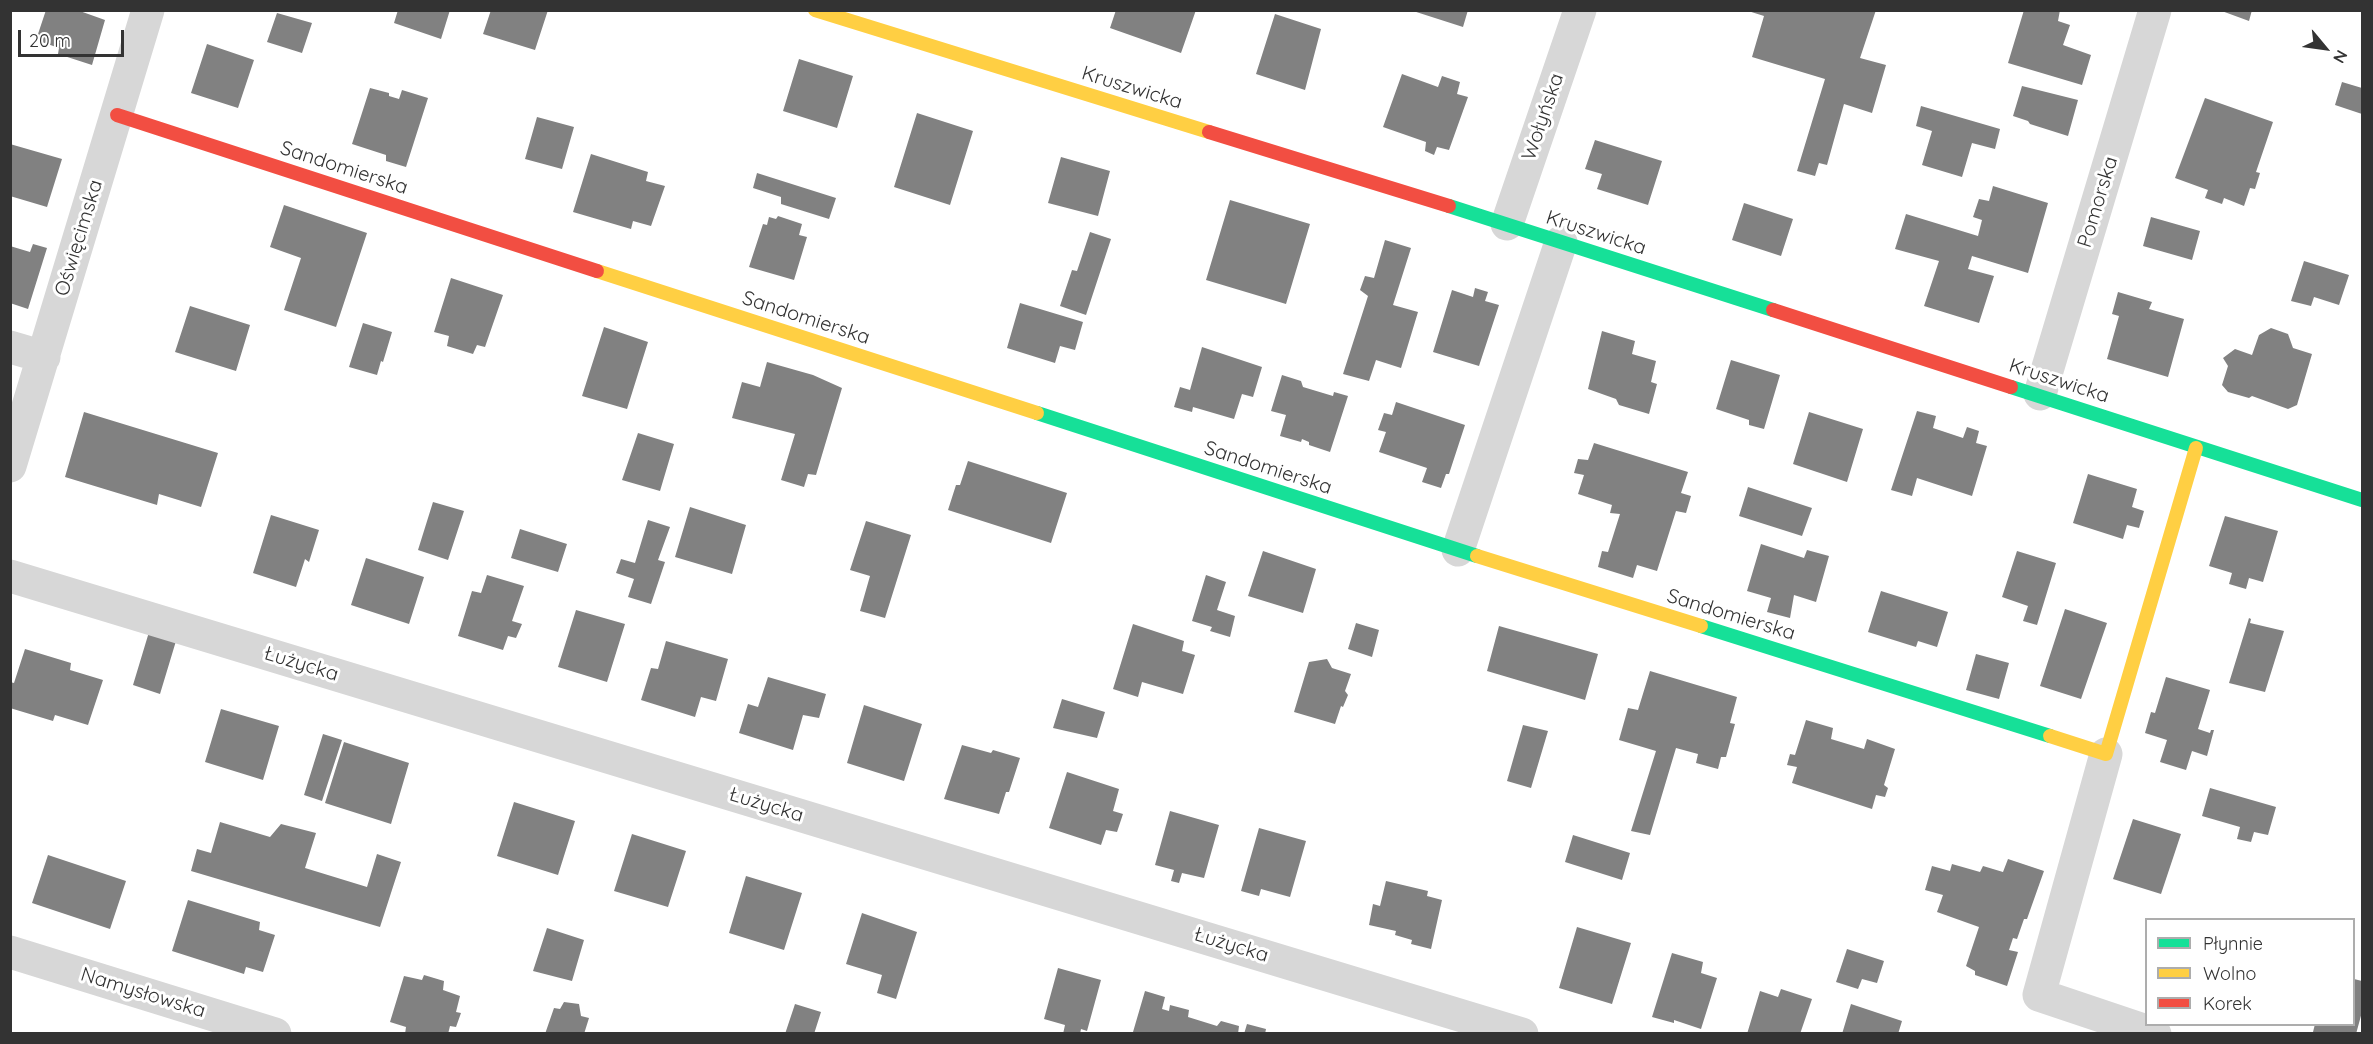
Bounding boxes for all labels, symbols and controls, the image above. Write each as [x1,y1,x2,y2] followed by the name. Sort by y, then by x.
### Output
[21,18,128,56] scale bar
[2295,18,2355,78] north arrow
[29,29,71,52] text: 20 m
[2329,47,2352,67] text: N
[1079,61,1185,115] street label: Kruszwicka
[1517,70,1569,164] street label: Wołyńska
[277,136,411,200] street label: Sandomierska
[2073,154,2123,250] street label: Pomorska
[50,177,108,299] street label: Oświęcimska
[1543,206,1649,260] street label: Kruszwicka
[739,286,873,350] street label: Sandomierska
[2006,354,2112,408] street label: Kruszwicka
[1201,436,1335,500] street label: Sandomierska
[1664,584,1798,646] street label: Sandomierska
[261,641,341,687] street label: Łużycka
[726,782,806,828] street label: Łużycka
[2145,918,2355,1026] legend
[1191,922,1271,968] street label: Łużycka
[2203,932,2263,955] text: Płynnie
[2203,962,2256,985] text: Wolno
[78,963,208,1023] street label: Namysłowska
[2203,992,2252,1015] text: Korek

